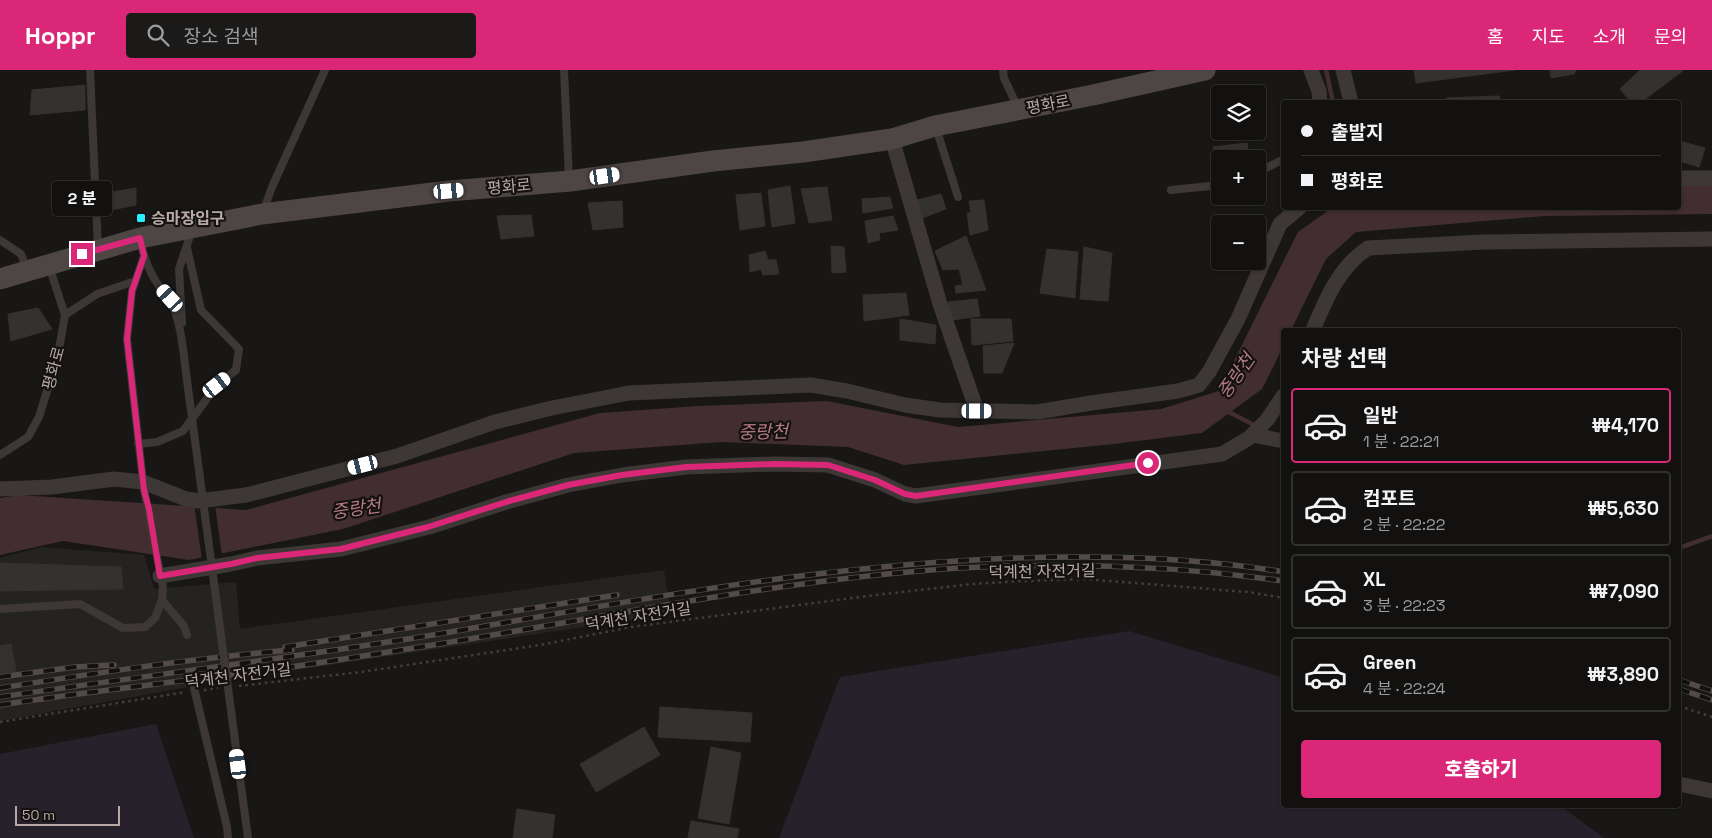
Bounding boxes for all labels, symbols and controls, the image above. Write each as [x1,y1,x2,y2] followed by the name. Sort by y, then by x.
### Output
[126,13,476,58] search box
[25,20,96,51] text: Hoppr
[144,21,172,49] icon: search
[184,24,258,49] text: 장소 검색
[1487,25,1504,48] text: 홈
[1532,25,1565,48] text: 지도
[1593,25,1626,48] text: 소개
[1654,25,1687,48] text: 문의
[1211,85,1266,270] map controls
[1211,85,1266,140] button: layers
[1024,90,1072,119] street label: 평화로
[1331,120,1383,145] text: 출발지
[1211,150,1266,205] button: +
[589,166,620,186] car
[1331,169,1383,194] text: 평화로
[486,174,532,199] street label: 평화로
[52,181,112,216] callout: 2 분
[433,182,464,200] car
[68,188,96,209] text: 2 분
[151,208,225,229] place label: 승마장입구
[135,212,147,224] marker: 승마장입구
[1211,215,1266,270] button: −
[71,243,93,265] route end
[154,282,185,314] car
[38,344,69,392] street label: 평화로
[1301,344,1388,372] text: 차량 선택
[1212,347,1261,403] water label: 중랑천
[200,370,233,400] car
[1303,403,1348,448] icon: car
[1363,403,1398,428] text: 일반
[962,404,992,419] car
[1592,413,1659,438] text: ₩4,170
[738,420,790,443] water label: 중랑천
[1363,431,1439,452] text: 1 분 · 22:21
[1137,452,1159,474] route start
[346,454,379,476] car
[1303,486,1348,531] icon: car
[1363,486,1415,511] text: 컴포트
[330,493,385,523] water label: 중랑천
[1587,496,1659,521] text: ₩5,630
[1363,514,1445,535] text: 2 분 · 22:22
[988,560,1096,583] street label: 덕계천 자전거길
[1363,567,1386,592] text: XL
[1303,569,1348,614] icon: car
[1589,579,1659,604] text: ₩7,090
[1363,595,1445,616] text: 3 분 · 22:23
[584,598,693,635] street label: 덕계천 자전거길
[1363,650,1416,675] text: Green
[1303,652,1348,697] icon: car
[184,659,293,692] street label: 덕계천 자전거길
[1587,662,1659,687] text: ₩3,890
[1363,678,1446,699] text: 4 분 · 22:24
[1301,740,1661,798] button: 호출하기
[228,748,247,780] car
[15,803,120,826] scale bar
[22,806,55,824] text: 50 m

